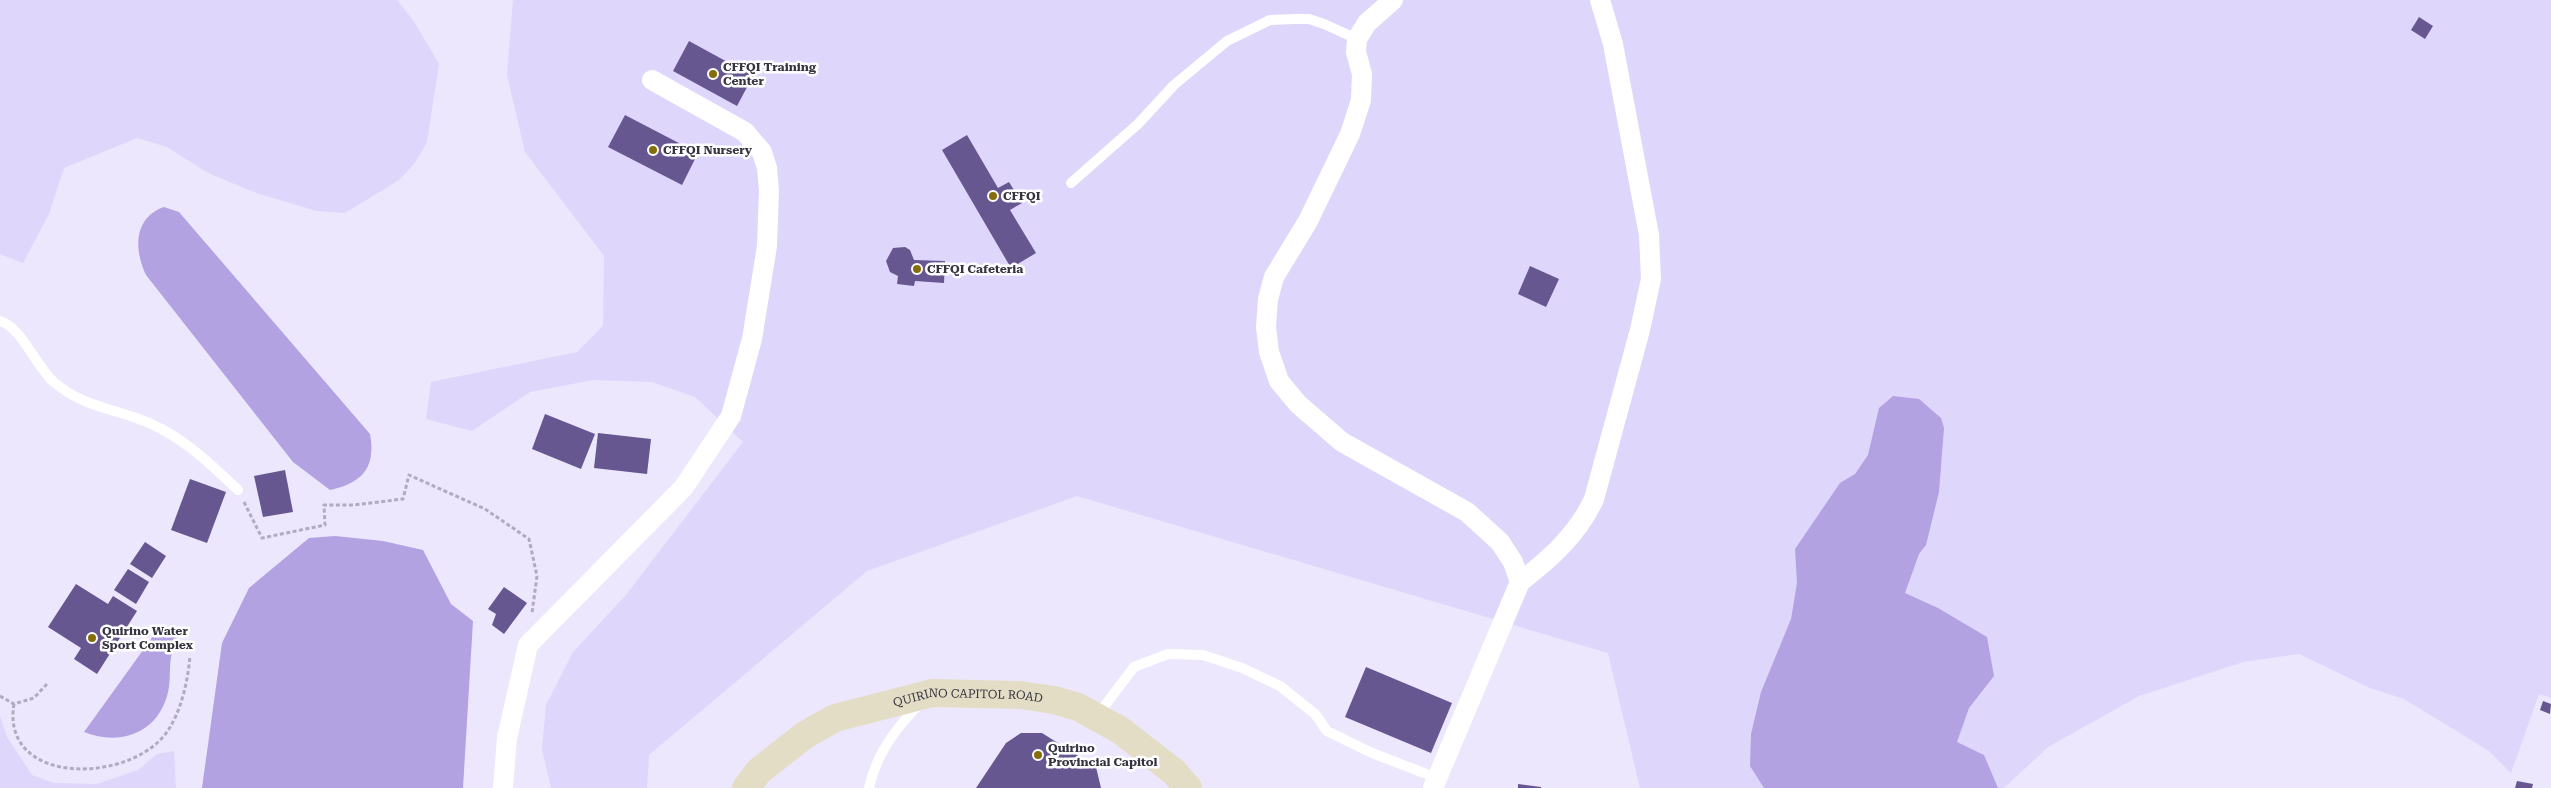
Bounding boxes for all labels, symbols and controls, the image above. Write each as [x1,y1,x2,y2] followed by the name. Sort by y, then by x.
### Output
[723,60,817,88] place label: CFFQI Training Center
[707,68,719,80] marker: CFFQI Training Center
[663,143,753,157] place label: CFFQI Nursery
[647,144,659,156] marker: CFFQI Nursery
[1003,189,1041,203] place label: CFFQI
[987,190,999,202] marker: CFFQI
[927,262,1023,276] place label: CFFQI Cafeteria
[911,263,923,275] marker: CFFQI Cafeteria
[102,624,193,652] place label: Quirino Water Sport Complex
[86,632,98,644] marker: Quirino Water Sport Complex
[892,686,1044,710] street label: QUIRINO CAPITOL ROAD
[1048,741,1157,769] place label: Quirino Provincial Capitol
[1032,749,1044,761] marker: Quirino Provincial Capitol

